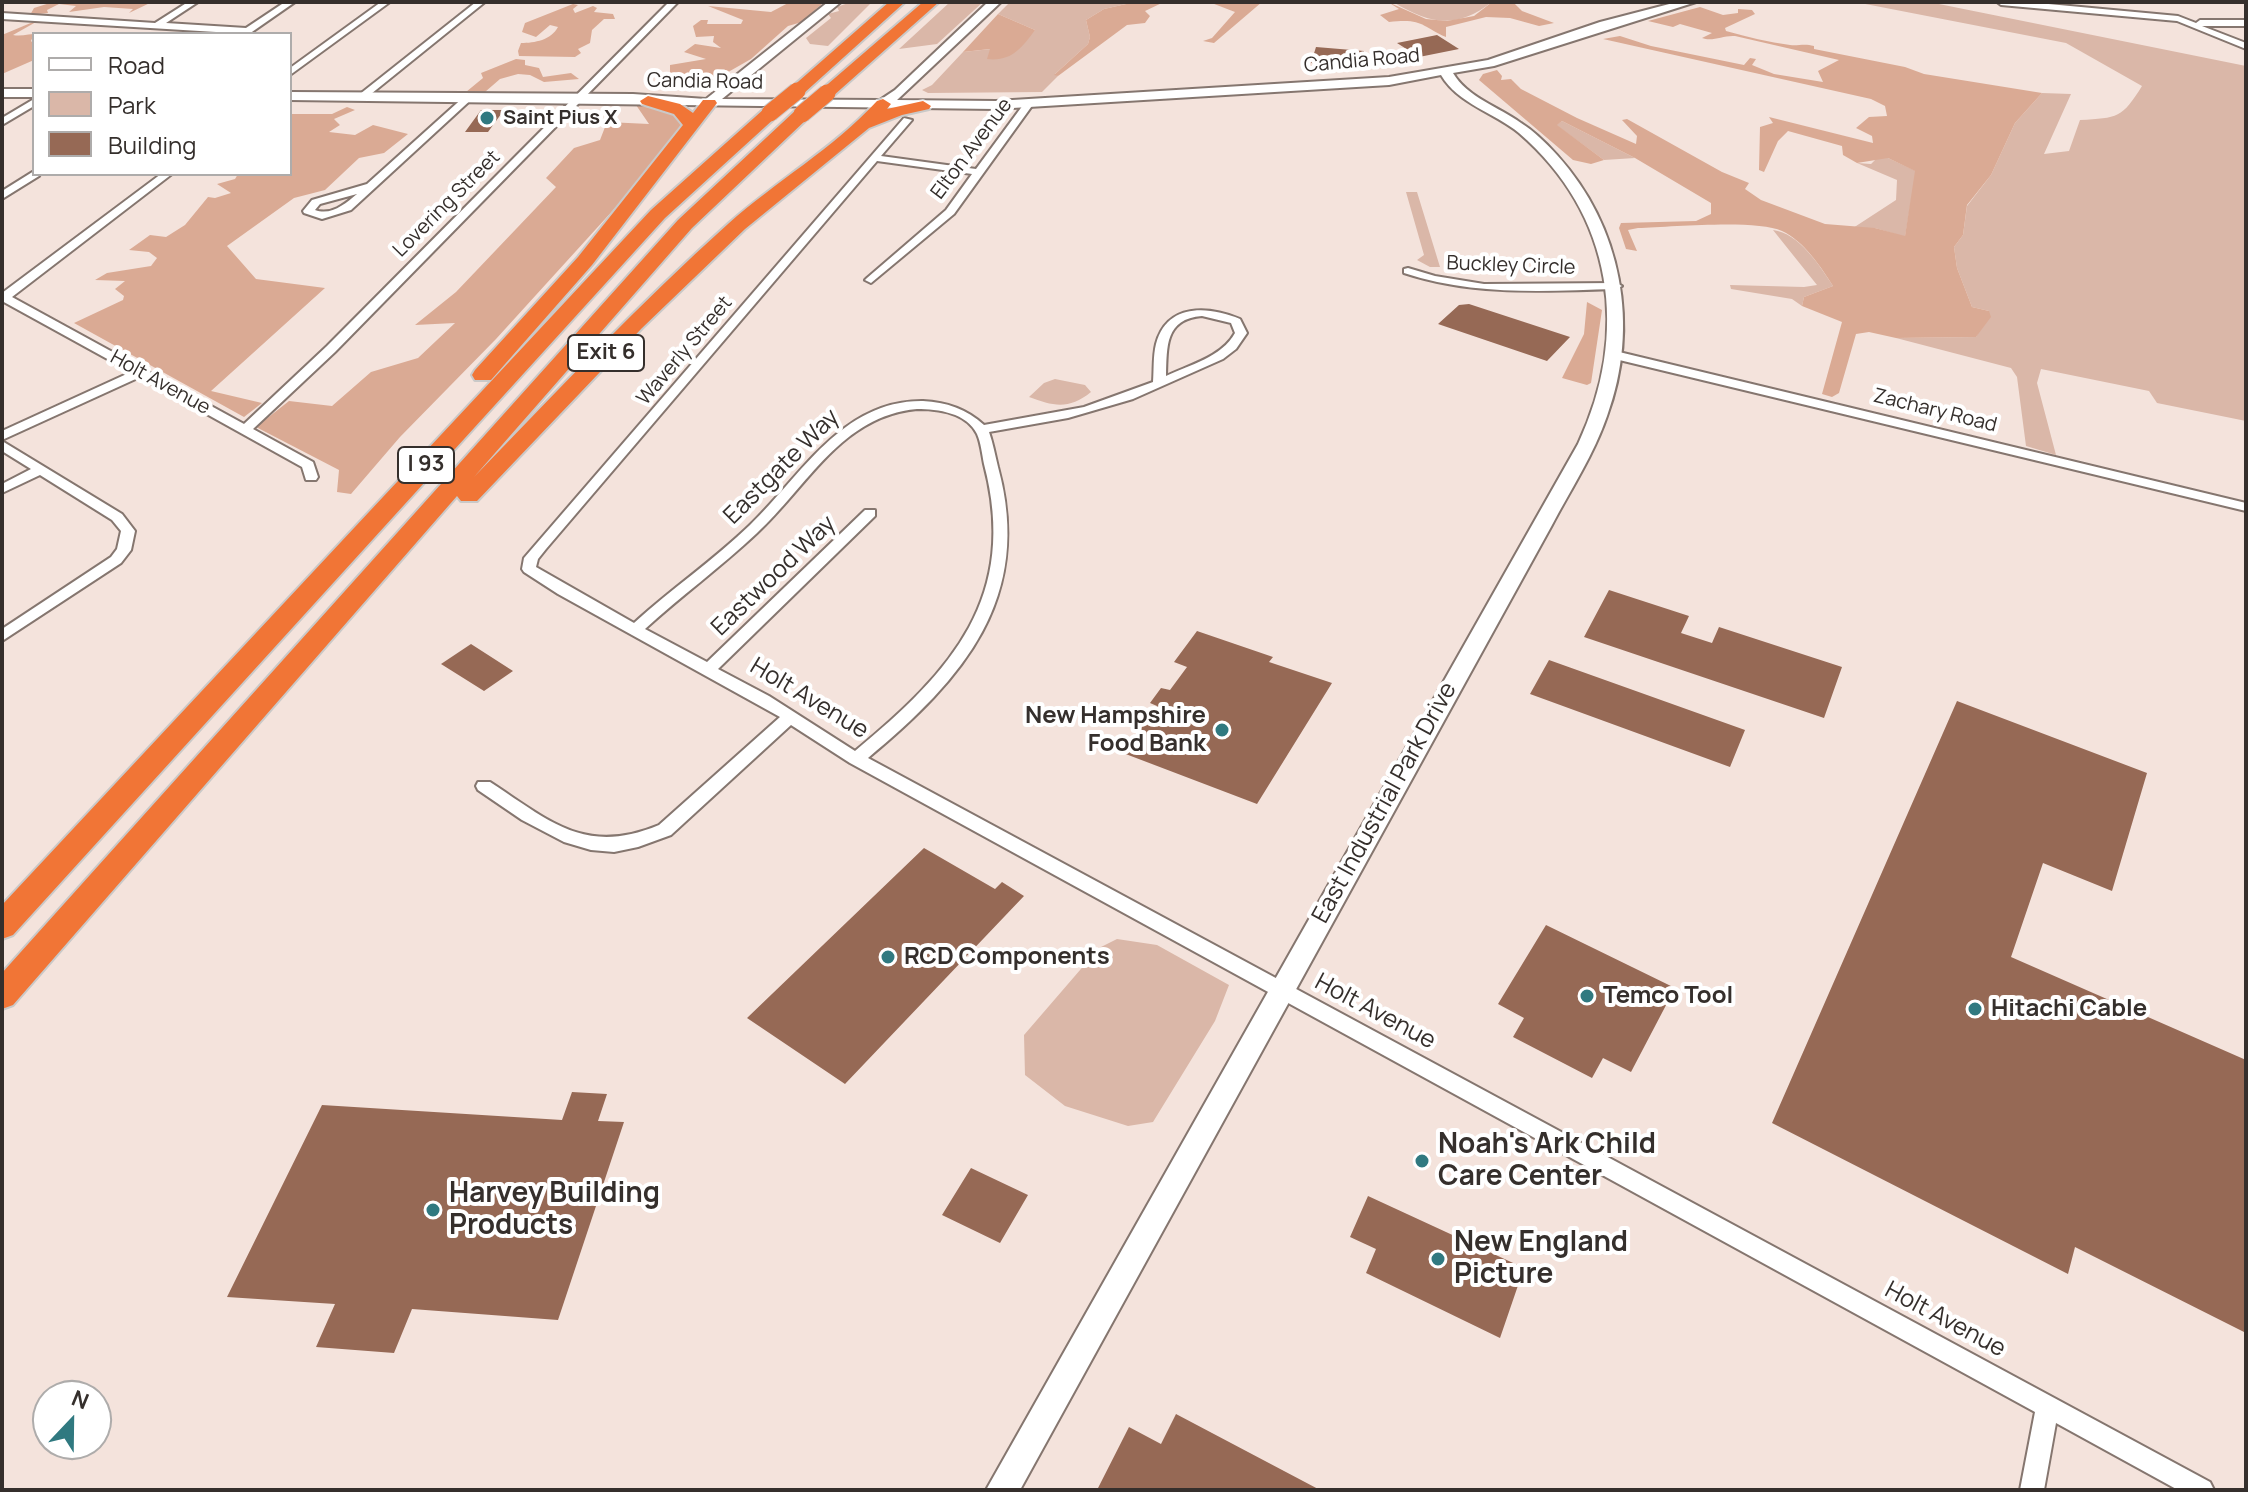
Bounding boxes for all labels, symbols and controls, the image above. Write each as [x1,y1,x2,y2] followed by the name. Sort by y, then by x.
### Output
[32,32,292,176] legend
[1303,44,1421,78] street label: Candia Road
[108,48,165,81] text: Road
[647,69,763,95] street label: Candia Road
[108,88,156,121] text: Park
[926,94,1018,204] street label: Elton Avenue
[503,106,617,130] place label: Saint Pius X
[478,109,496,127] marker: Saint Pius X
[108,128,196,161] text: Building
[389,146,505,262] street label: Lovering Street
[1446,252,1576,280] street label: Buckley Circle
[632,292,738,410] street label: Waverly Street
[568,335,644,371] road number: Exit 6
[106,346,214,420] street label: Holt Avenue
[1871,384,1999,438] street label: Zachary Road
[718,403,846,531] street label: Eastgate Way
[398,447,454,483] road number: I 93
[706,510,842,642] street label: Eastwood Way
[745,652,873,746] street label: Holt Avenue
[1307,677,1463,929] street label: East Industrial Park Drive
[1025,702,1206,758] place label: New Hampshire Food Bank
[1213,721,1231,739] marker: New Hampshire Food Bank
[904,943,1110,971] place label: RCD Components
[879,948,897,966] marker: RCD Components
[1310,968,1440,1056] street label: Holt Avenue
[1603,982,1733,1010] place label: Temco Tool
[1578,987,1596,1005] marker: Temco Tool
[1991,995,2147,1023] place label: Hitachi Cable
[1966,1000,1984,1018] marker: Hitachi Cable
[1438,1128,1656,1194] place label: Noah's Ark Child Care Center
[1413,1152,1431,1170] marker: Noah's Ark Child Care Center
[449,1177,660,1243] place label: Harvey Building Products
[424,1201,442,1219] marker: Harvey Building Products
[1454,1226,1628,1292] place label: New England Picture
[1429,1250,1447,1268] marker: New England Picture
[1880,1276,2010,1364] street label: Holt Avenue
[32,1380,112,1460] north arrow
[67,1383,93,1416] text: N

